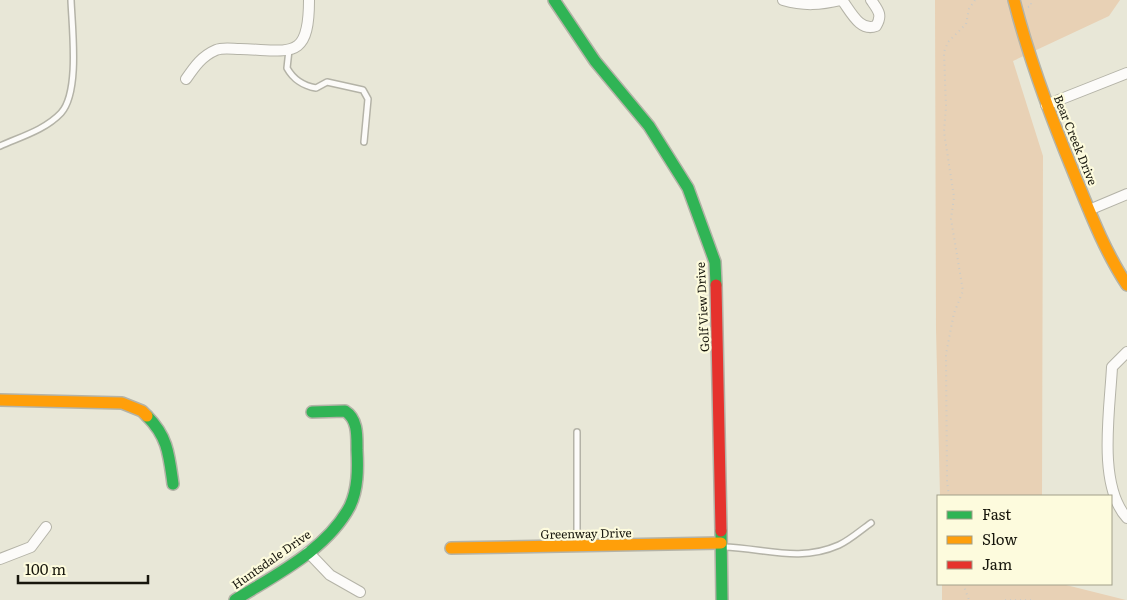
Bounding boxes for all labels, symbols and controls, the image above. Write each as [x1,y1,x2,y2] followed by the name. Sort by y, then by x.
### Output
[1050,92,1102,188] street label: Bear Creek Drive
[691,262,713,352] street label: Golf View Drive
[937,495,1112,585] legend
[982,502,1011,525] text: Fast
[540,523,632,543] street label: Greenway Drive
[228,525,314,593] street label: Huntsdale Drive
[982,527,1017,550] text: Slow
[18,552,148,584] scale bar
[982,552,1013,575] text: Jam
[25,557,66,580] text: 100 m

